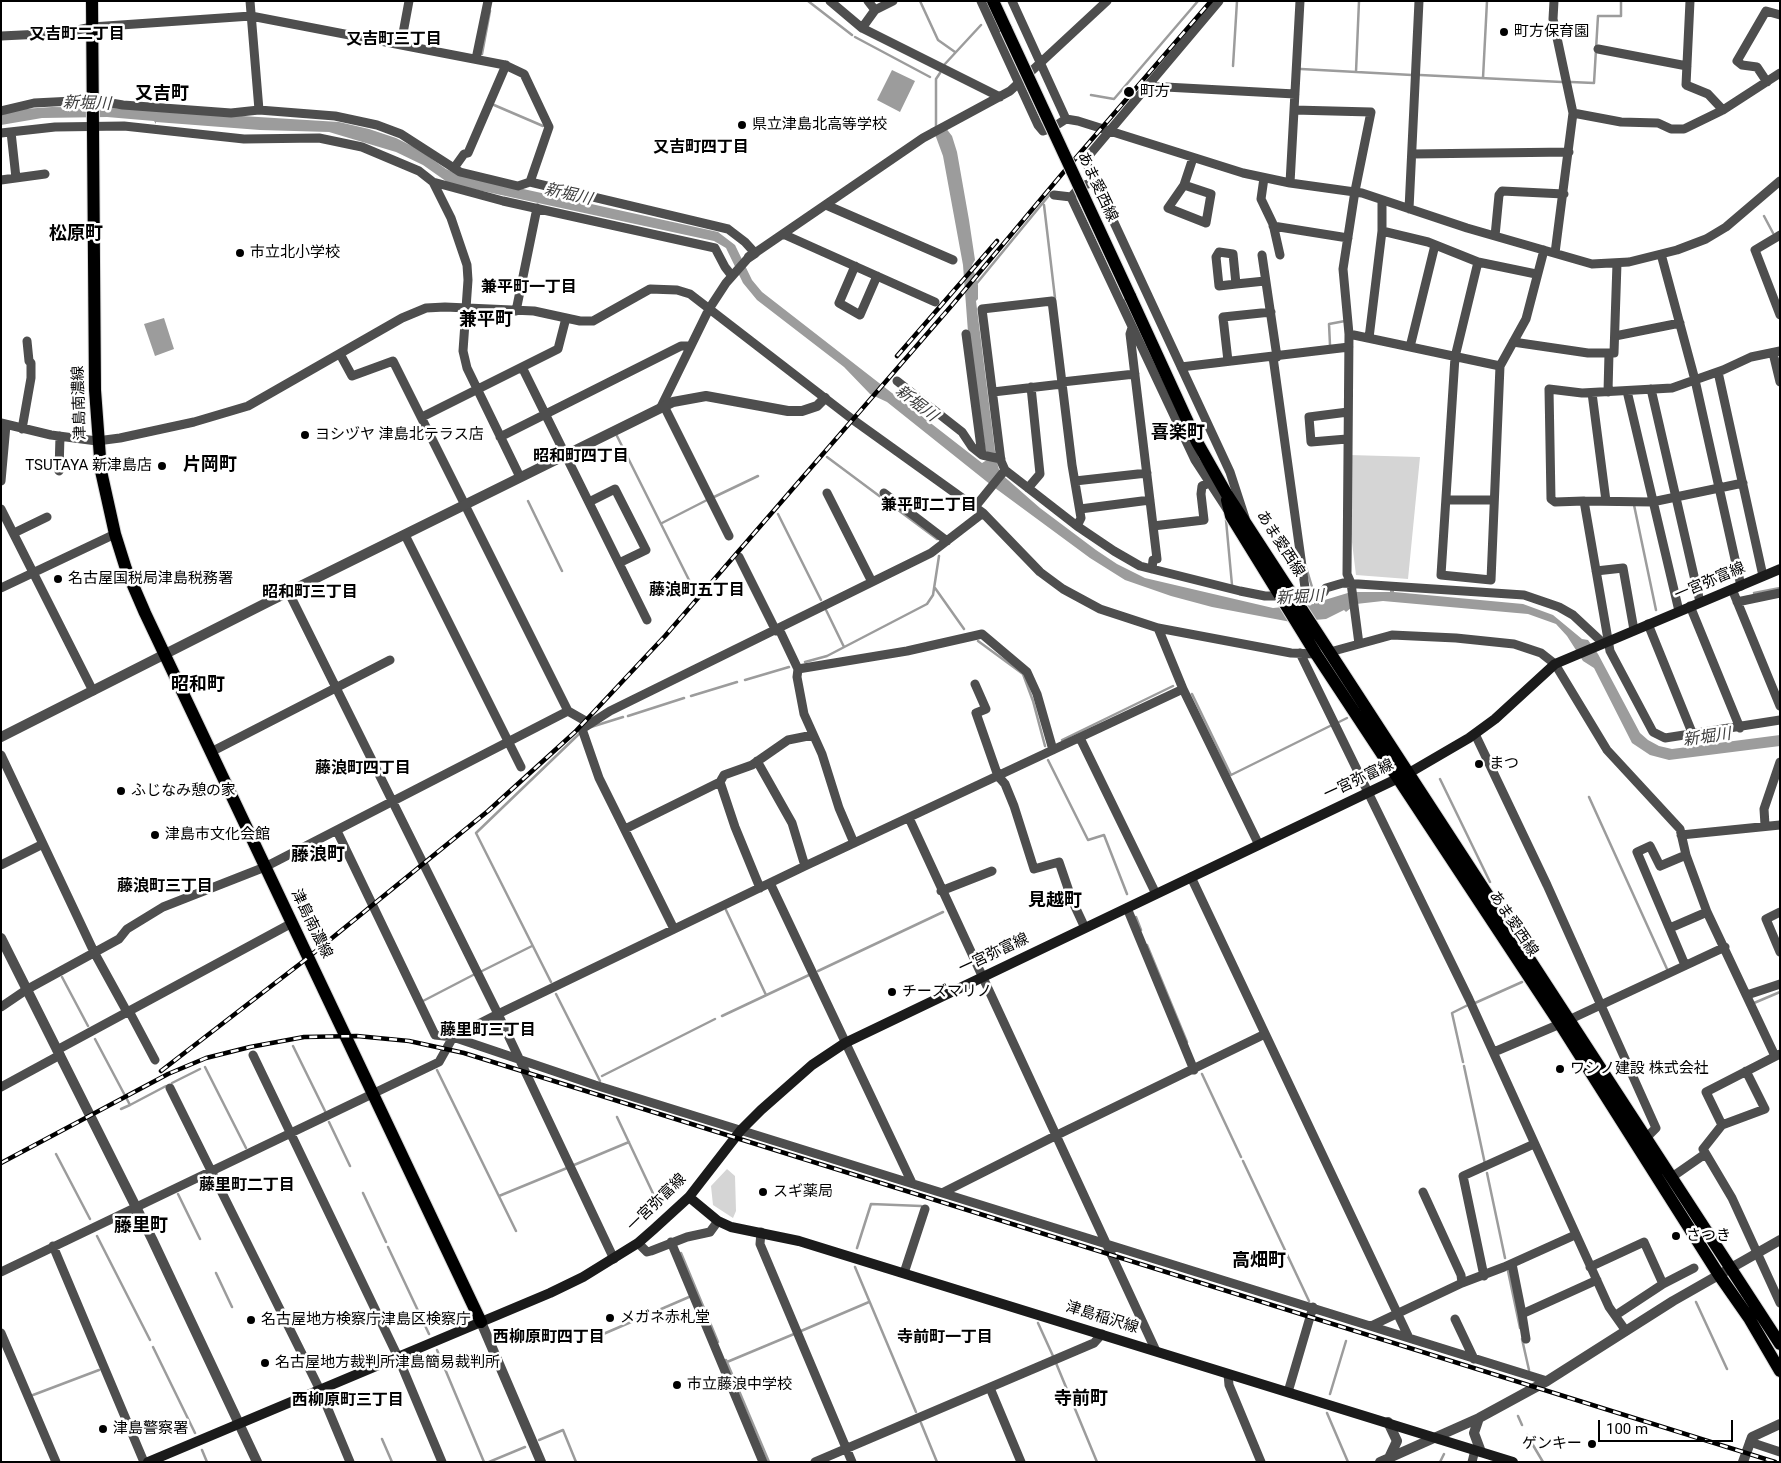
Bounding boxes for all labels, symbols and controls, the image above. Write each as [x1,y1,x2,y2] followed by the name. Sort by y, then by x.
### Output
[1514,23,1589,41] place label: 町方保育園
[29,25,125,45] district label: 又吉町二丁目
[1498,26,1510,38] marker: 町方保育園
[346,30,442,50] district label: 又吉町三丁目
[135,83,189,105] district label: 又吉町
[1140,83,1170,101] place label: 町方
[1122,85,1136,99] marker: 町方
[63,94,111,114] water label: 新堀川
[752,116,887,134] place label: 県立津島北高等学校
[736,119,748,131] marker: 県立津島北高等学校
[653,138,749,158] district label: 又吉町四丁目
[1073,149,1121,225] street label: あま愛西線
[542,180,594,210] water label: 新堀川
[49,223,103,245] district label: 松原町
[250,244,340,262] place label: 市立北小学校
[234,247,246,259] marker: 市立北小学校
[481,278,577,298] district label: 兼平町一丁目
[459,309,513,331] district label: 兼平町
[70,365,90,441] street label: 津島南濃線
[891,382,941,426] water label: 新堀川
[1151,422,1205,444] district label: 喜楽町
[315,426,484,444] place label: ヨシヅヤ 津島北テラス店
[299,429,311,441] marker: ヨシヅヤ 津島北テラス店
[533,447,629,467] district label: 昭和町四丁目
[183,454,237,476] district label: 片岡町
[25,457,152,475] place label: TSUTAYA 新津島店
[156,460,168,472] marker: TSUTAYA 新津島店
[881,496,977,516] district label: 兼平町二丁目
[1252,508,1308,580] street label: あま愛西線
[1672,559,1748,605] street label: 一宮弥富線
[68,570,233,588] place label: 名古屋国税局津島税務署
[52,573,64,585] marker: 名古屋国税局津島税務署
[649,581,745,601] district label: 藤浪町五丁目
[262,583,358,603] district label: 昭和町三丁目
[1276,587,1324,609] water label: 新堀川
[171,674,225,696] district label: 昭和町
[1682,725,1732,751] water label: 新堀川
[1489,755,1519,773] place label: まつ
[1321,756,1397,804] street label: 一宮弥富線
[1473,758,1485,770] marker: まつ
[315,759,411,779] district label: 藤浪町四丁目
[131,782,236,800] place label: ふじなみ憩の家
[115,785,127,797] marker: ふじなみ憩の家
[165,826,270,844] place label: 津島市文化会館
[149,829,161,841] marker: 津島市文化会館
[291,844,345,866] district label: 藤浪町
[117,877,213,897] district label: 藤浪町三丁目
[286,886,336,962] street label: 津島南濃線
[1485,888,1541,960] street label: あま愛西線
[1028,890,1082,912] district label: 見越町
[956,930,1032,978] street label: 一宮弥富線
[902,983,992,1001] place label: チーズマリノ
[886,986,898,998] marker: チーズマリノ
[440,1021,536,1041] district label: 藤里町三丁目
[1570,1060,1709,1078] place label: ワシノ建設 株式会社
[1554,1063,1566,1075] marker: ワシノ建設 株式会社
[624,1170,690,1236] street label: 一宮弥富線
[199,1176,295,1196] district label: 藤里町二丁目
[773,1183,833,1201] place label: スギ薬局
[757,1186,769,1198] marker: スギ薬局
[114,1215,168,1237] district label: 藤里町
[1686,1227,1731,1245] place label: さつき
[1670,1230,1682,1242] marker: さつき
[1232,1250,1286,1272] district label: 高畑町
[1064,1298,1140,1338] street label: 津島稲沢線
[620,1309,710,1327] place label: メガネ赤札堂
[261,1311,471,1329] place label: 名古屋地方検察庁津島区検察庁
[604,1312,616,1324] marker: メガネ赤札堂
[245,1314,257,1326] marker: 名古屋地方検察庁津島区検察庁
[493,1328,605,1348] district label: 西柳原町四丁目
[897,1328,993,1348] district label: 寺前町一丁目
[275,1354,500,1372] place label: 名古屋地方裁判所津島簡易裁判所
[259,1357,271,1369] marker: 名古屋地方裁判所津島簡易裁判所
[687,1376,792,1394] place label: 市立藤浪中学校
[671,1379,683,1391] marker: 市立藤浪中学校
[1054,1388,1108,1410] district label: 寺前町
[292,1391,404,1411] district label: 西柳原町三丁目
[1601,1410,1736,1442] scale bar
[113,1420,188,1438] place label: 津島警察署
[1606,1420,1648,1438] text: 100 m
[97,1423,109,1435] marker: 津島警察署
[1522,1435,1582,1453] place label: ゲンキー
[1586,1438,1598,1450] marker: ゲンキー

